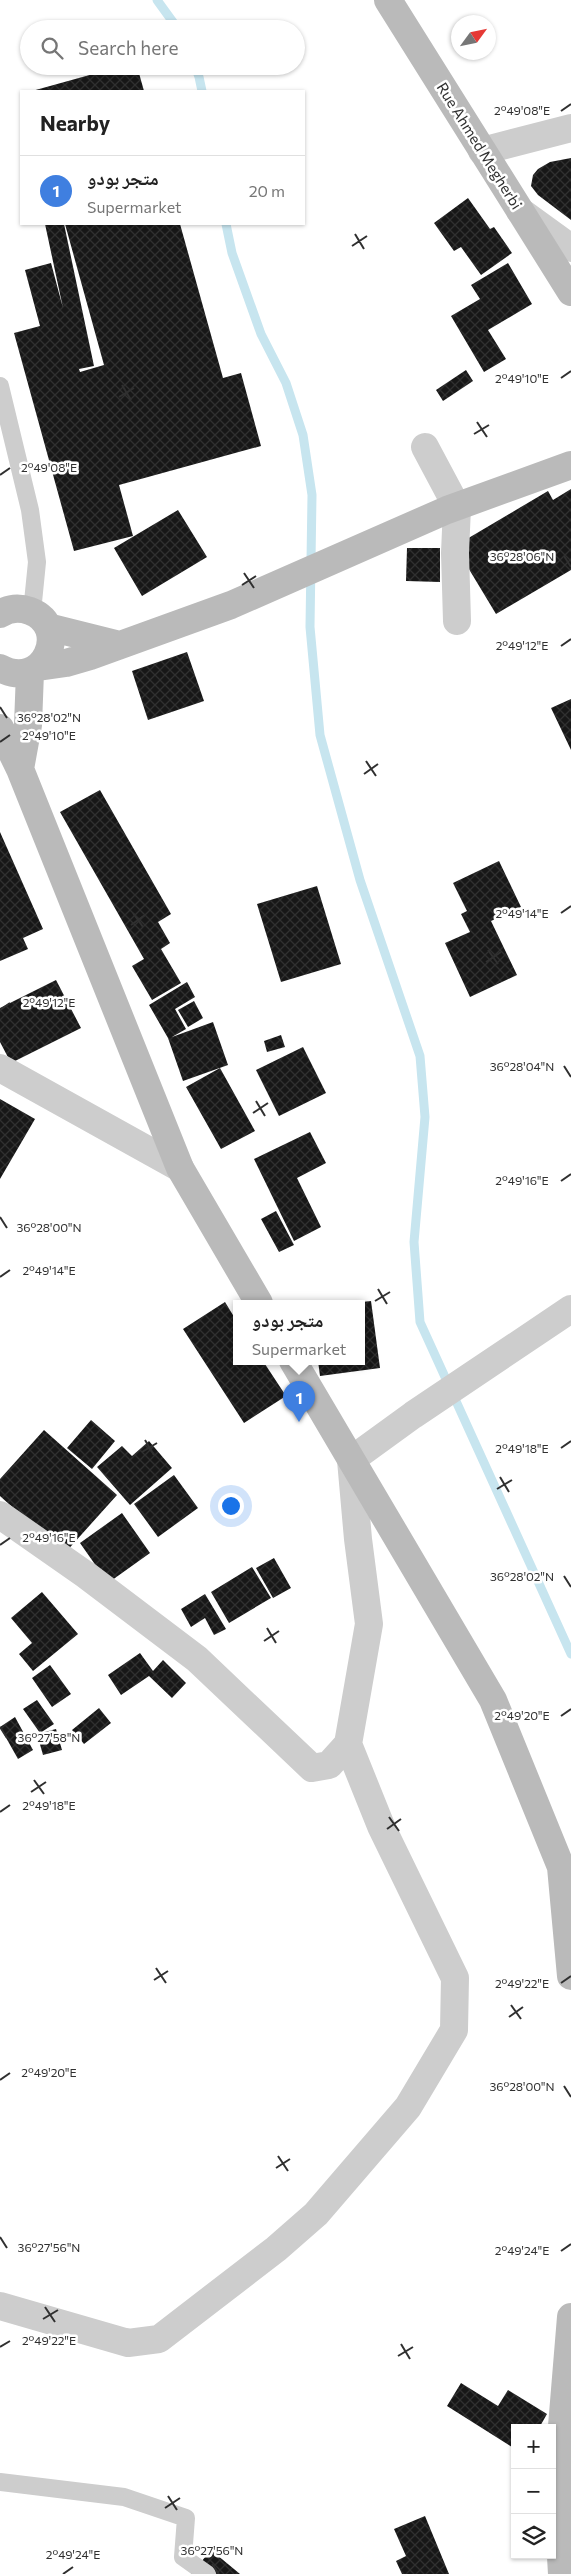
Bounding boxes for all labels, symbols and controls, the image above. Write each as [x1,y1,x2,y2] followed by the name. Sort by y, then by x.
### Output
[451,15,496,60] north arrow
[20,20,305,75] search box
[38,34,66,62] icon: search
[78,36,178,59] text: Search here
[433,79,526,212] street label: Rue Ahmed Megherbi
[494,103,550,117] text: 2°49'08"E
[40,110,110,135] text: Nearby
[87,166,159,189] text: متجر بودو
[52,181,60,200] text: 1
[249,181,285,200] text: 20 m
[87,197,182,216] text: Supermarket
[495,371,549,385] text: 2°49'10"E
[21,460,77,474] text: 2°49'08"E
[490,549,554,563] text: 36°28'06"N
[496,638,548,652] text: 2°49'12"E
[17,710,81,724] text: 36°28'02"N
[22,728,76,742] text: 2°49'10"E
[495,906,549,920] text: 2°49'14"E
[23,995,75,1009] text: 2°49'12"E
[490,1059,554,1073] text: 36°28'04"N
[495,1173,549,1187] text: 2°49'16"E
[16,1220,82,1234] text: 36°28'00"N
[22,1263,76,1277] text: 2°49'14"E
[233,1300,365,1365] popup
[252,1308,323,1331] text: متجر بودو
[252,1339,346,1358] text: Supermarket
[283,1381,315,1422] pin: 1
[495,1441,549,1455] text: 2°49'18"E
[218,1493,244,1519] your location
[22,1530,76,1544] text: 2°49'16"E
[490,1569,554,1583] text: 36°28'02"N
[494,1708,550,1722] text: 2°49'20"E
[18,1730,80,1744] text: 36°27'58"N
[22,1798,76,1812] text: 2°49'18"E
[495,1976,549,1990] text: 2°49'22"E
[21,2065,77,2079] text: 2°49'20"E
[489,2079,555,2093] text: 36°28'00"N
[18,2240,80,2254] text: 36°27'56"N
[495,2243,549,2257] text: 2°49'24"E
[22,2333,76,2347] text: 2°49'22"E
[511,2424,556,2559] map controls
[511,2424,556,2469] button: +
[511,2469,556,2514] button: −
[511,2514,556,2559] button: layers
[181,2543,243,2557] text: 36°27'56"N
[46,2547,100,2561] text: 2°49'24"E

